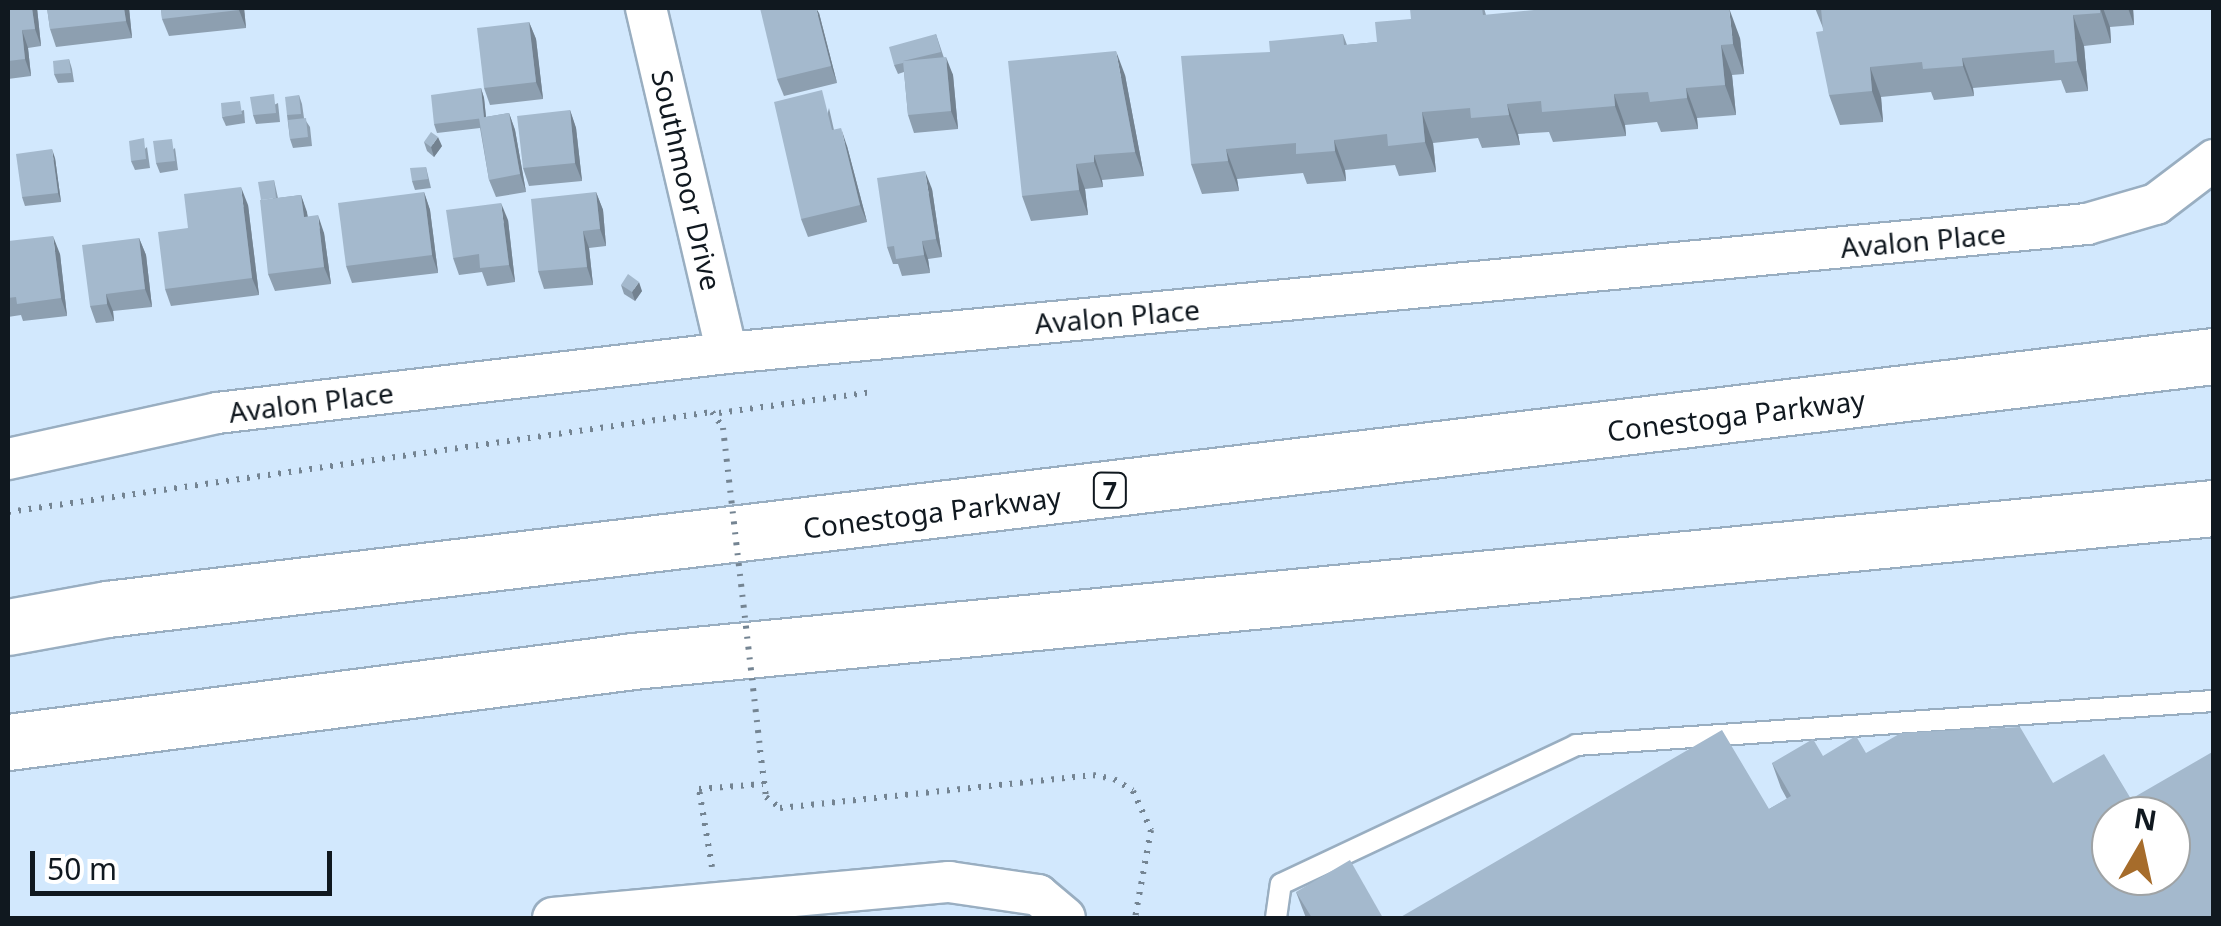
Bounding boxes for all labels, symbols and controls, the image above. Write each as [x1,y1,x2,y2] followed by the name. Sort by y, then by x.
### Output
[645,67,729,293] street label: Southmoor Drive
[1839,216,2007,264] street label: Avalon Place
[1033,292,1201,340] street label: Avalon Place
[227,375,395,429] street label: Avalon Place
[1605,383,1867,447] street label: Conestoga Parkway
[1092,470,1128,510] road number: 7
[801,480,1063,544] street label: Conestoga Parkway
[2091,796,2191,896] north arrow
[2131,798,2160,839] text: N
[35,831,338,893] scale bar
[47,848,117,889] text: 50 m

